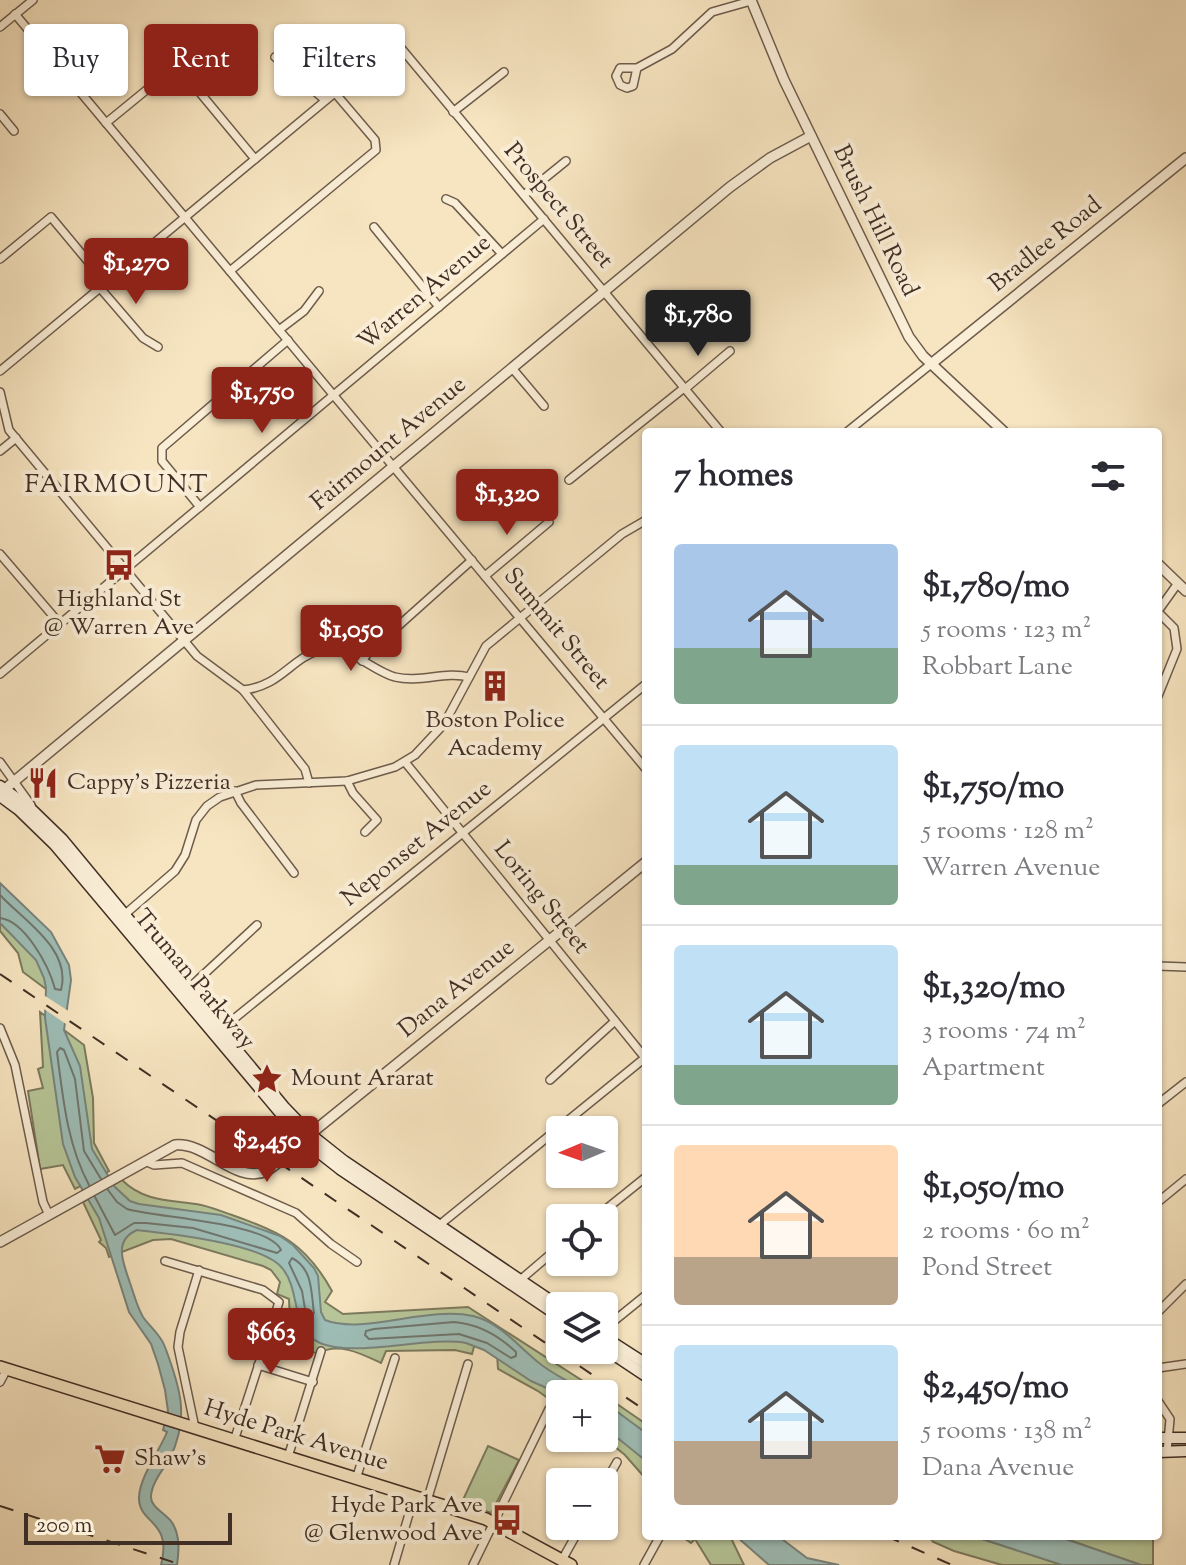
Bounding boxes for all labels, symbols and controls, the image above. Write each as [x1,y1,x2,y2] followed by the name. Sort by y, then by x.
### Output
[24,24,128,96] chip: Buy
[144,24,258,96] chip: Rent
[274,24,405,96] chip: Filters
[495,136,621,276] street label: Prospect Street
[824,139,927,303] street label: Brush Hill Road
[982,189,1110,301] street label: Bradlee Road
[351,227,499,359] street label: Warren Avenue
[71,238,201,306] pin: $1,270
[102,245,170,282] text: $1,270
[633,290,763,358] pin: $1,780
[664,297,732,334] text: $1,780
[197,367,327,435] pin: $1,750
[304,369,474,519] street label: Fairmount Avenue
[230,374,294,411] text: $1,750
[674,452,793,501] text: 7 homes
[1086,454,1130,498] icon: filters
[24,467,210,504] district label: FAIRMOUNT
[442,469,572,537] pin: $1,320
[474,476,540,513] text: $1,320
[102,548,136,582] bus stop icon: Highland St @ Warren Ave
[495,561,617,697] street label: Summit Street
[922,563,1070,612] text: $1,780/mo
[738,576,834,672] icon: home
[44,583,194,645] place label: Highland St @ Warren Ave
[286,605,416,673] pin: $1,050
[319,612,383,649] text: $1,050
[922,612,1091,649] text: 5 rooms · 123 m²
[922,649,1073,686] text: Robbart Lane
[478,669,512,703] building icon: Boston Police Academy
[425,704,565,766] place label: Boston Police Academy
[922,764,1064,813] text: $1,750/mo
[26,766,60,800] restaurant icon: Cappy's Pizzeria
[67,766,231,800] place label: Cappy's Pizzeria
[335,773,499,915] street label: Neponset Avenue
[738,777,834,873] icon: home
[922,813,1094,850] text: 5 rooms · 128 m²
[485,834,597,962] street label: Loring Street
[922,850,1100,887] text: Warren Avenue
[125,902,263,1058] street label: Truman Parkway
[392,932,522,1046] street label: Dana Avenue
[922,964,1065,1013] text: $1,320/mo
[738,977,834,1073] icon: home
[922,1013,1086,1050] text: 3 rooms · 74 m²
[922,1050,1045,1087] text: Apartment
[250,1062,284,1096] place icon: Mount Ararat
[291,1062,434,1096] place label: Mount Ararat
[202,1116,332,1184] pin: $2,450
[546,1116,618,1188] north arrow
[546,1116,618,1540] map controls
[233,1123,301,1160] text: $2,450
[922,1164,1064,1213] text: $1,050/mo
[738,1177,834,1273] icon: home
[546,1204,618,1276] button: locate
[922,1213,1090,1250] text: 2 rooms · 60 m²
[922,1250,1052,1287] text: Pond Street
[546,1292,618,1364] button: layers
[224,1308,318,1376] pin: $663
[246,1315,296,1352] text: $663
[922,1364,1069,1413] text: $2,450/mo
[738,1377,834,1473] icon: home
[546,1380,618,1452] button: +
[200,1392,392,1480] street label: Hyde Park Avenue
[922,1413,1092,1450] text: 5 rooms · 138 m²
[93,1442,127,1476] supermarket icon: Shaw's
[134,1442,206,1476] place label: Shaw's
[922,1450,1074,1487] text: Dana Avenue
[546,1468,618,1540] button: −
[304,1489,483,1551] place label: Hyde Park Ave @ Glenwood Ave
[490,1503,524,1537] bus stop icon: Hyde Park Ave @ Glenwood Ave
[24,1509,232,1545] scale bar
[36,1511,92,1543] text: 200 m

